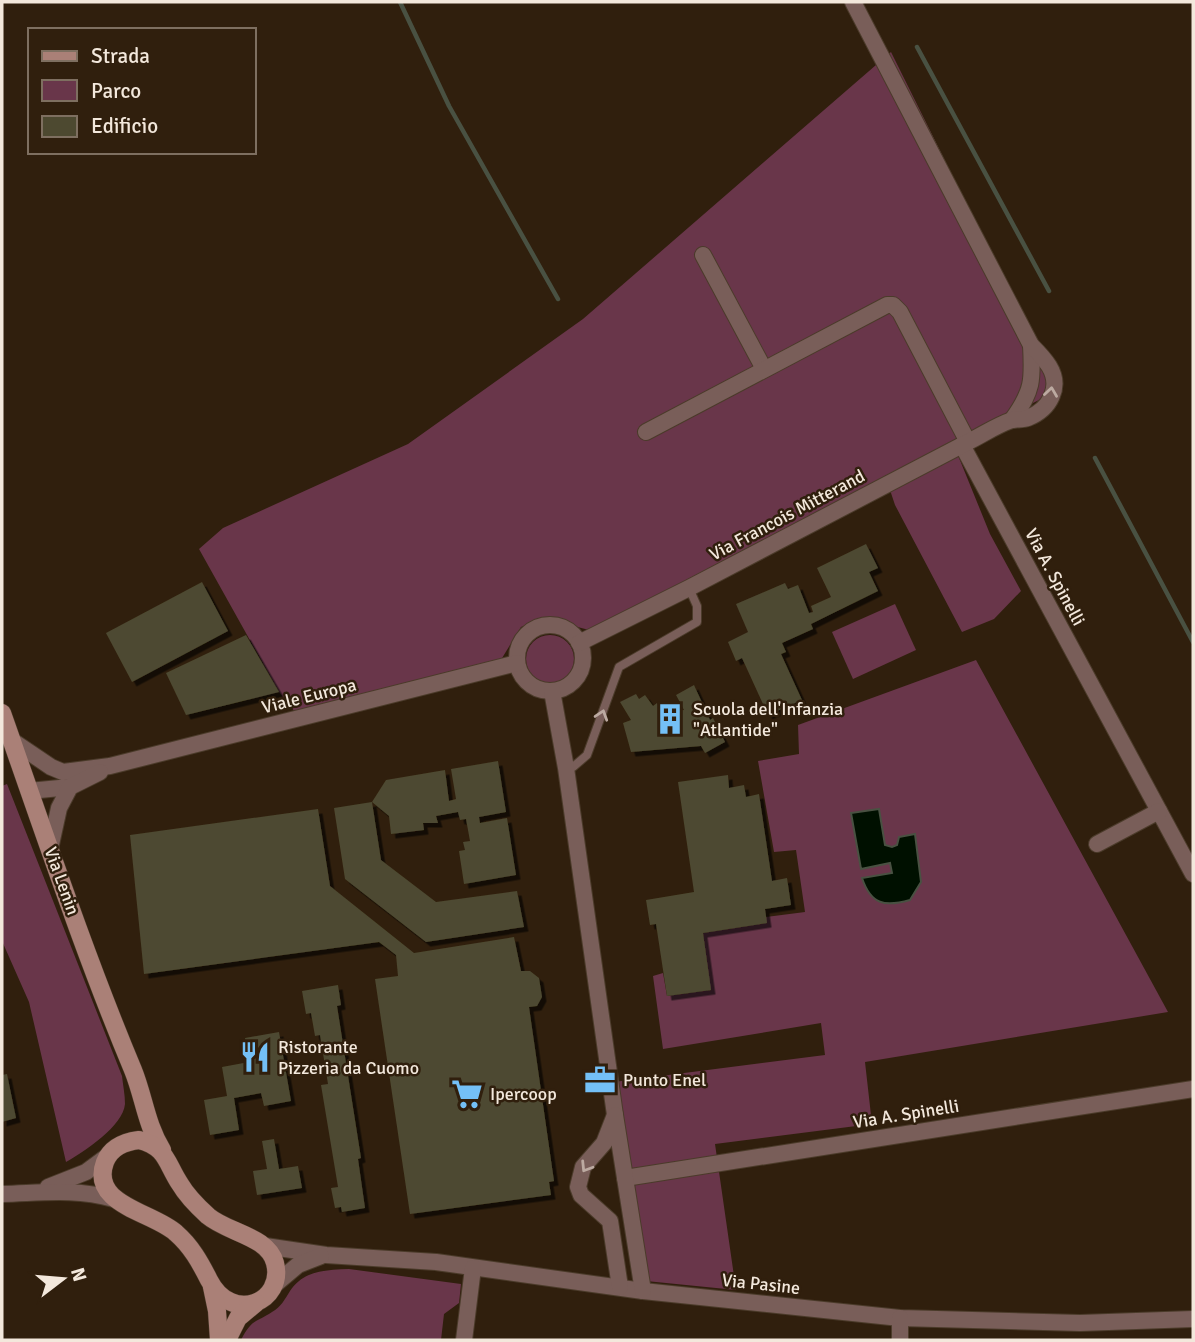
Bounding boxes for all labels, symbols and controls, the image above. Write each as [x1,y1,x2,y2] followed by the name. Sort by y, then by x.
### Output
[28,28,256,154] legend
[91,43,150,69] text: Strada
[91,78,141,104] text: Parco
[91,113,158,139] text: Edificio
[1044,386,1059,398] one-way arrow
[705,465,869,565] street label: Via Francois Mitterand
[1020,525,1090,629] street label: Via A. Spinelli
[259,674,359,718] street label: Viale Europa
[693,698,843,741] place label: Scuola dell'Infanzia "Atlantide"
[653,702,687,736] building icon: Scuola dell'Infanzia "Atlantide"
[593,710,608,722] one-way arrow
[40,844,84,918] street label: Via Lenin
[278,1036,419,1079] place label: Ristorante Pizzeria da Cuomo
[238,1040,272,1074] restaurant icon: Ristorante Pizzeria da Cuomo
[583,1063,617,1097] office icon: Punto Enel
[623,1069,706,1091] place label: Punto Enel
[450,1077,484,1111] supermarket icon: Ipercoop
[490,1083,557,1105] place label: Ipercoop
[851,1095,961,1133] street label: Via A. Spinelli
[581,1160,594,1173] one-way arrow
[28,1244,98,1314] north arrow
[65,1265,92,1284] text: N
[721,1269,801,1299] street label: Via Pasine

